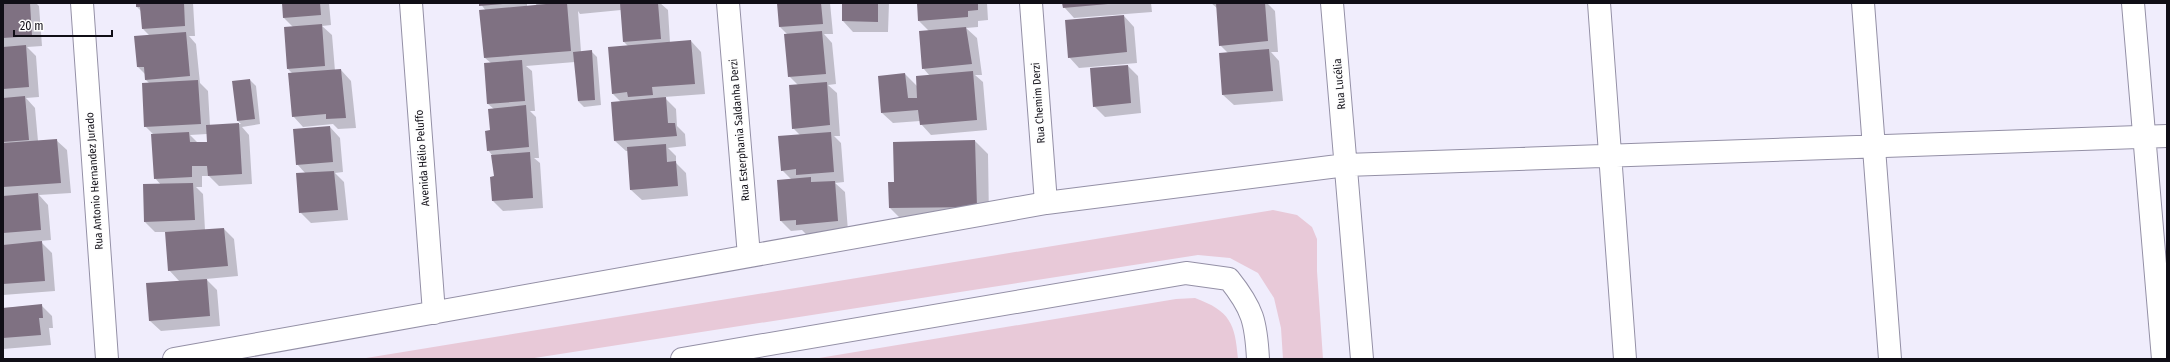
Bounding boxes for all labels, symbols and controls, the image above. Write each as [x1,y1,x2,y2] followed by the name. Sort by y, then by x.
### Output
[14,12,112,38] scale bar
[20,19,44,33] text: 20 m
[727,58,752,202] street label: Rua Esterphania Saldanha Derzi
[1331,58,1348,110] street label: Rua Lucélia
[1029,62,1048,144] street label: Rua Chemim Derzi
[413,109,432,207] street label: Avenida Hélio Peluffo
[83,112,106,250] street label: Rua Antonio Hernandez Jurado

